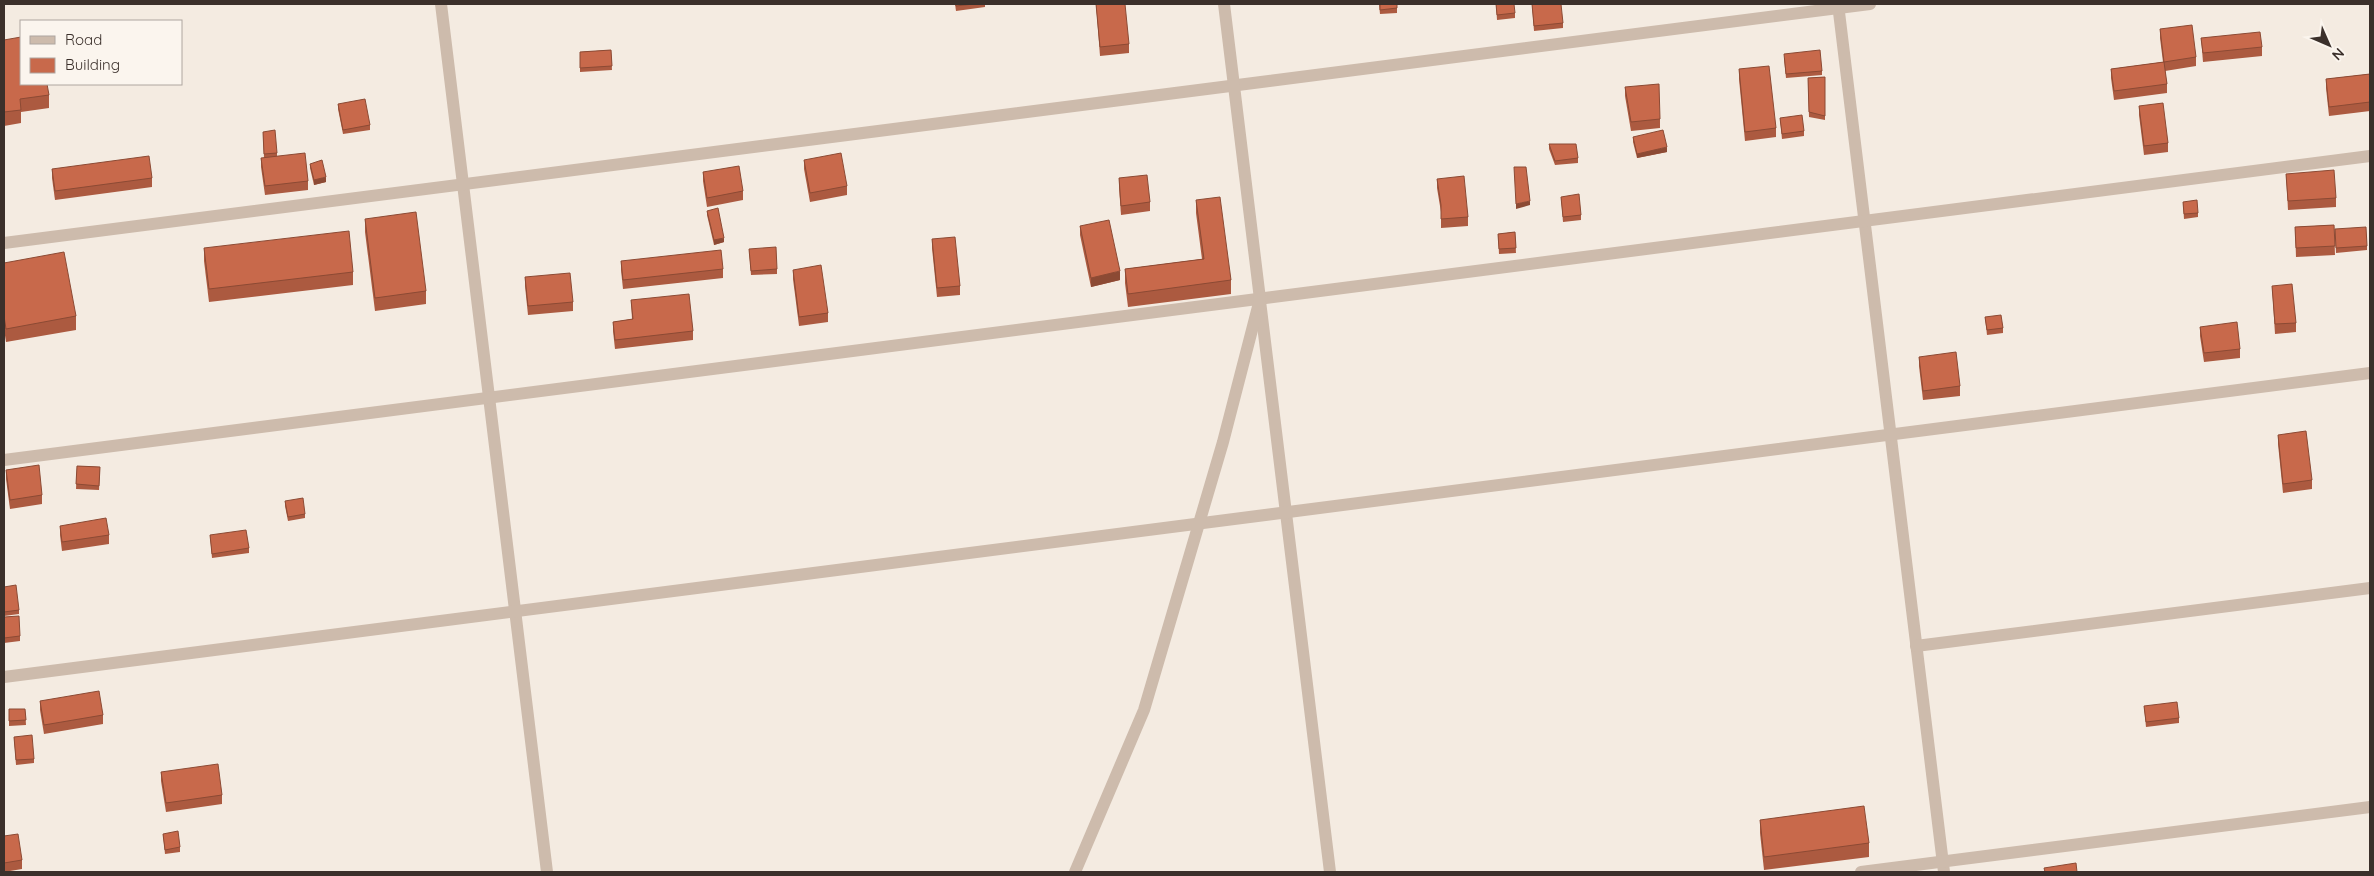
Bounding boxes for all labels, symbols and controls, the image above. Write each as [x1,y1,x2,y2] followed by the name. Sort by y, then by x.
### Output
[20,20,182,85] legend
[2304,20,2354,70] north arrow
[65,30,102,49] text: Road
[2328,44,2348,64] text: N
[65,55,120,74] text: Building

